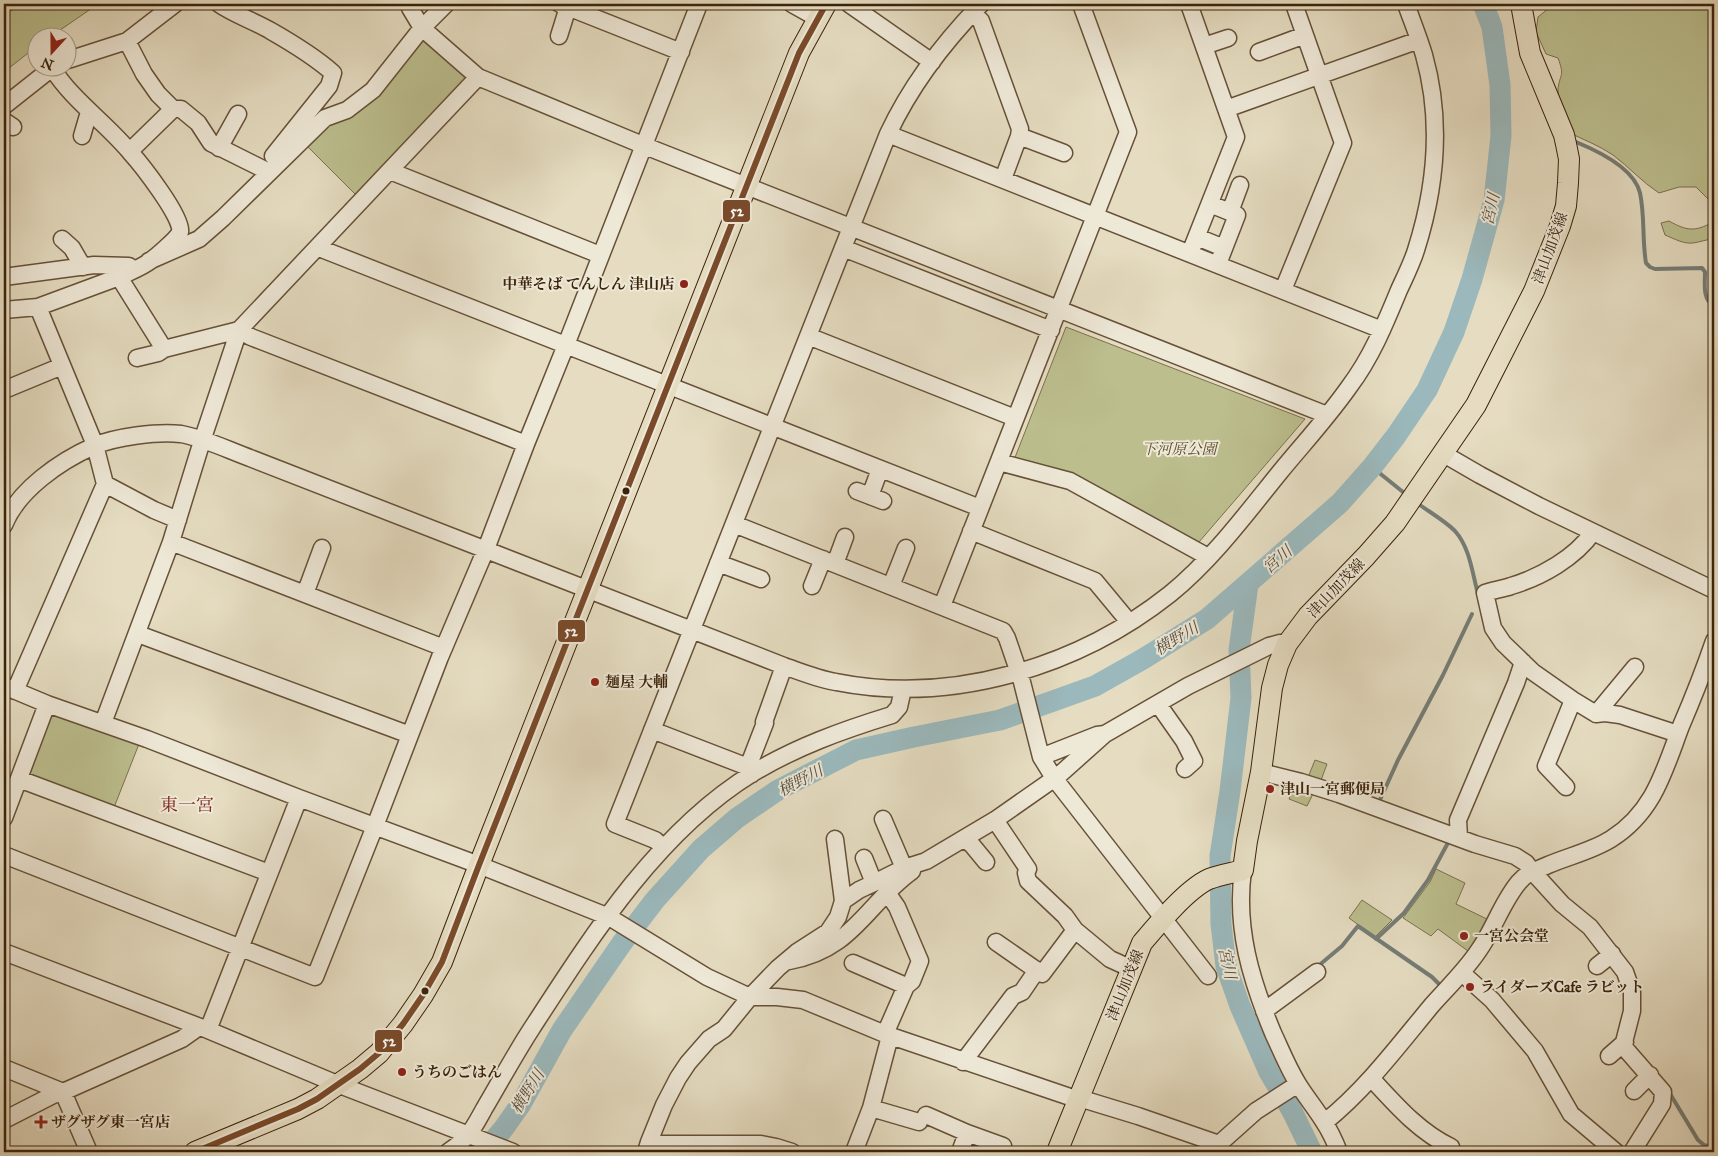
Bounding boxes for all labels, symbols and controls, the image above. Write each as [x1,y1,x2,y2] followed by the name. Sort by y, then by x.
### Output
[28,28,78,78] north arrow
[39,54,56,74] text: N
[1478,189,1504,227] water label: 宮川
[722,199,751,223] line badge: 52
[730,203,745,220] text: 52
[1529,210,1571,286] street label: 津山加茂線
[503,275,674,293] place label: 中華そば てんしん 津山店
[678,278,690,290] marker: 中華そば てんしん 津山店
[1141,440,1219,458] park label: 下河原公園
[621,486,631,496] unlabelled marker
[1259,540,1297,577] water label: 宮川
[1303,555,1369,621] street label: 津山加茂線
[1151,617,1203,659] water label: 横野川
[557,619,586,643] line badge: 52
[564,623,579,640] text: 52
[605,673,668,691] place label: 麺屋 大輔
[589,676,601,688] marker: 麺屋 大輔
[775,760,828,800] water label: 横野川
[1280,780,1385,798] place label: 津山一宮郵便局
[1264,783,1276,795] marker: 津山一宮郵便局
[160,794,214,816] district label: 東一宮
[1474,927,1549,945] place label: 一宮公会堂
[1458,930,1470,942] marker: 一宮公会堂
[1215,945,1241,983] water label: 宮川
[1103,947,1147,1023] street label: 津山加茂線
[1480,978,1644,996] place label: ライダーズCafe ラビット
[1464,981,1476,993] marker: ライダーズCafe ラビット
[420,986,430,996] unlabelled marker
[374,1029,403,1053] line badge: 52
[382,1033,397,1050] text: 52
[412,1063,502,1081] place label: うちのごはん
[507,1064,549,1117] water label: 横野川
[396,1066,408,1078] marker: うちのごはん
[51,1113,170,1131] place label: ザグザグ東一宮店
[35,1116,47,1128] marker: ザグザグ東一宮店

